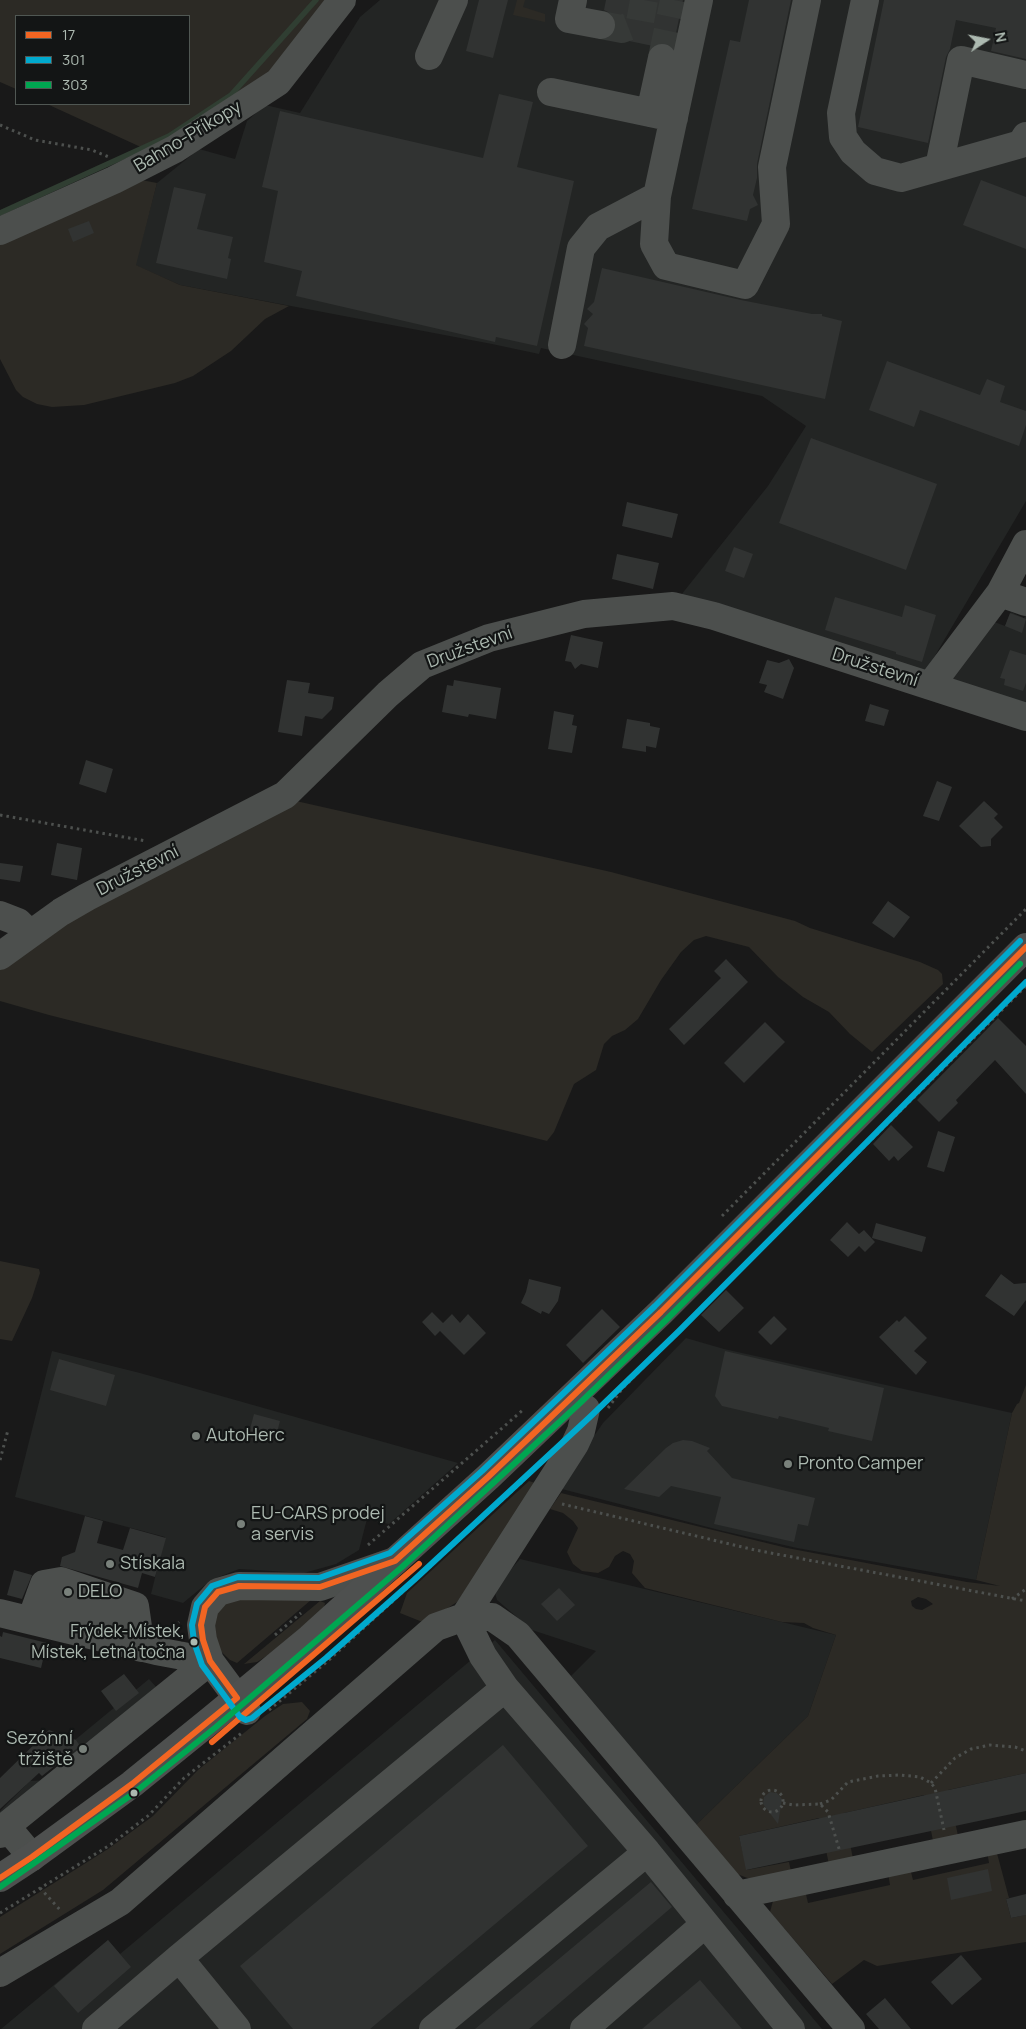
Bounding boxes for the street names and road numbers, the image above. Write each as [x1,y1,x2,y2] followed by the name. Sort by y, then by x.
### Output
[130,97,246,177] street label: Bahno-Příkopy
[424,623,516,673] street label: Družstevní
[829,644,921,692] street label: Družstevní
[93,841,183,901] street label: Družstevní

